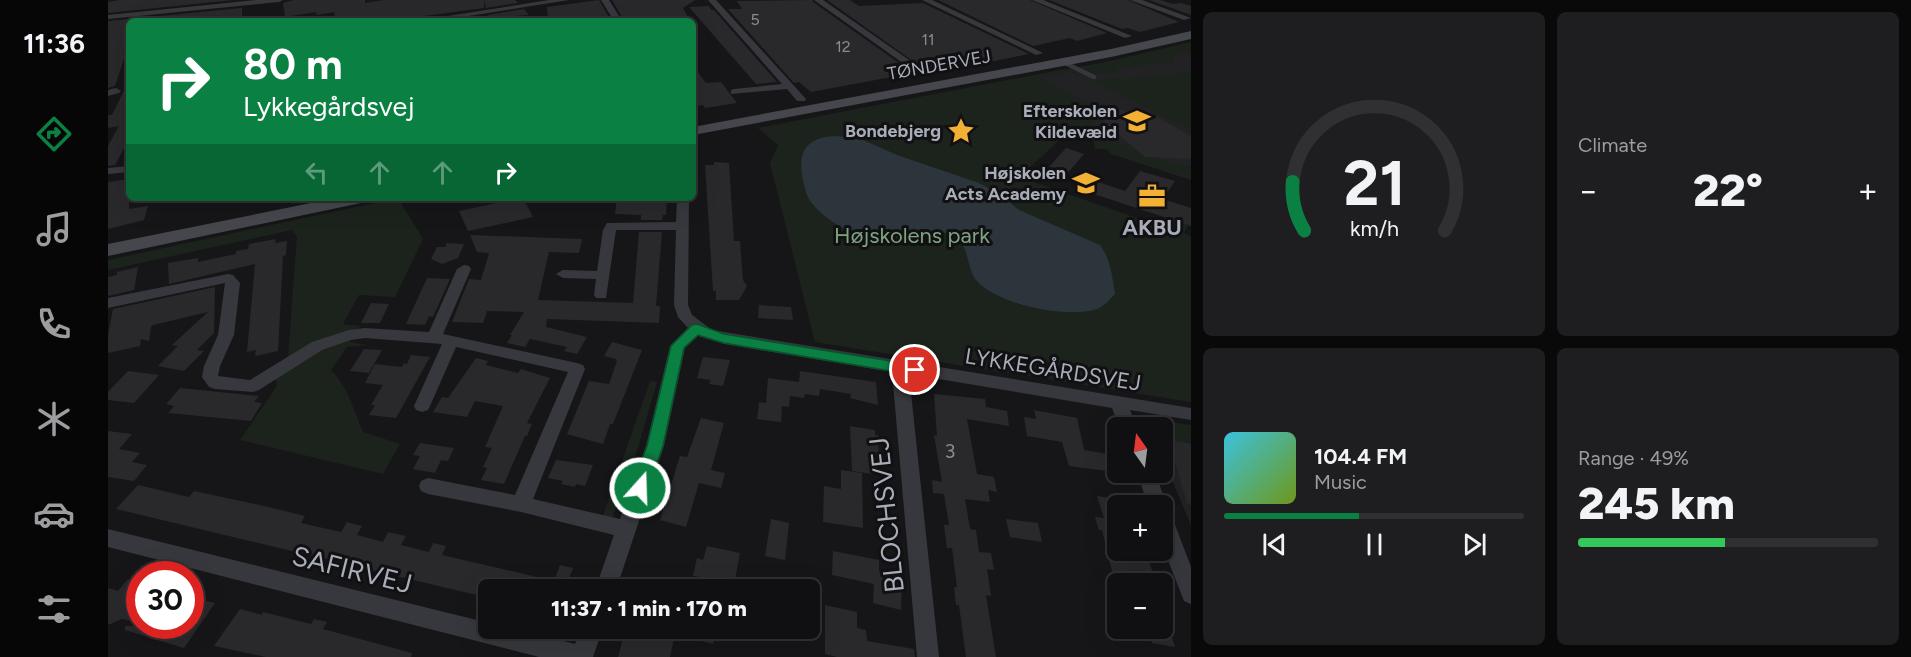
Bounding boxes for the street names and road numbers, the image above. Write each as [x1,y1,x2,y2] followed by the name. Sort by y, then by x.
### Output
[886,45,992,85] street label: TØNDERVEJ
[963,342,1143,397] street label: LYKKEGÅRDSVEJ
[862,436,911,594] street label: BLOCHSVEJ
[289,539,415,600] street label: SAFIRVEJ

